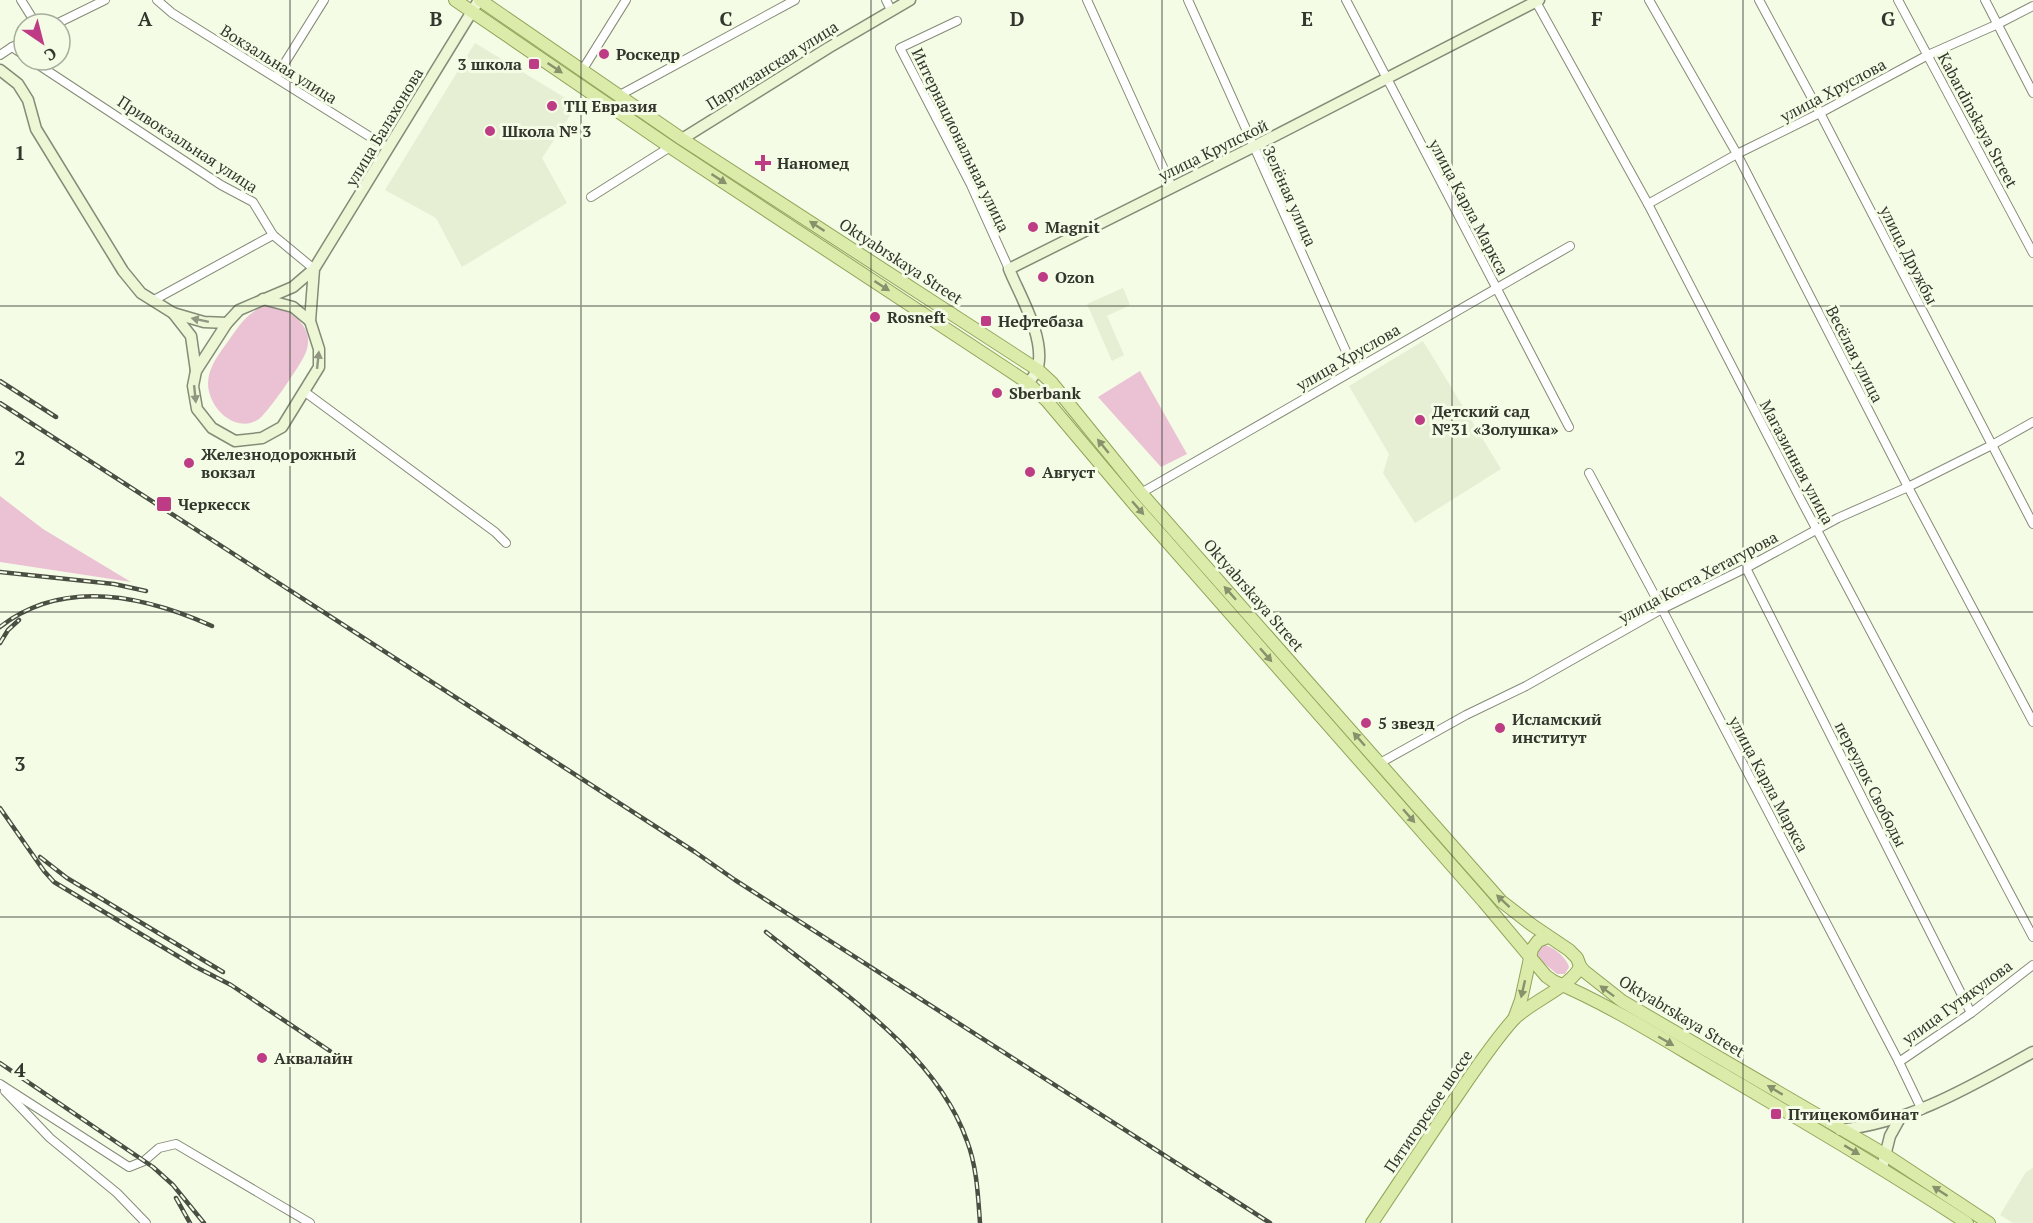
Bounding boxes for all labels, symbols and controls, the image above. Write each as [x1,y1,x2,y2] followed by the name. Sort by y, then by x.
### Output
[138,5,153,32] text: A
[430,5,443,32] text: B
[719,5,733,32] text: C
[1010,5,1024,32] text: D
[1301,5,1313,32] text: E
[1591,5,1603,32] text: F
[1881,5,1895,32] text: G
[12,12,72,72] north arrow
[702,15,842,115] street label: Партизанская улица
[216,19,342,109] street label: Вокзальная улица
[40,42,61,66] text: С
[616,43,680,65] place label: Роскедр
[907,44,1015,236] street label: Интернациональная улица
[597,47,611,61] marker: Роскедр
[1933,48,2023,192] street label: Kabardinskaya Street
[457,53,522,75] place label: 3 школа
[1775,53,1890,128] street label: улица Хруслова
[527,57,541,71] marker: 3 школа
[547,62,563,73] one-way arrow
[339,64,428,191] street label: улица Балахонова
[114,90,262,198] street label: Привокзальная улица
[564,95,657,117] place label: ТЦ Евразия
[545,99,559,113] marker: ТЦ Евразия
[1154,114,1272,187] street label: улица Крупской
[502,120,591,142] place label: Школа № 3
[483,124,497,138] marker: Школа № 3
[1423,134,1514,279] street label: улица Карла Маркса
[14,139,26,166] text: 1
[1258,142,1322,250] street label: Зелёная улица
[777,152,849,174] place label: Наномед
[754,154,772,172] marker: Наномед
[711,173,727,184] one-way arrow
[1874,201,1943,308] street label: улица Дружбы
[835,213,967,309] street label: Oktyabrskaya Street
[1045,216,1100,238] place label: Magnit
[1026,220,1040,234] marker: Magnit
[809,221,825,232] one-way arrow
[1055,266,1095,288] place label: Ozon
[1036,270,1050,284] marker: Ozon
[873,281,890,292] one-way arrow
[1821,302,1889,406] street label: Весёлая улица
[887,306,946,328] place label: Rosneft
[868,310,882,324] marker: Rosneft
[998,310,1084,332] place label: Нефтебаза
[979,314,993,328] marker: Нефтебаза
[190,315,209,324] one-way arrow
[1291,318,1404,396] street label: улица Хруслова
[313,350,323,369] one-way arrow
[1009,382,1081,404] place label: Sberbank
[190,385,200,404] one-way arrow
[990,386,1004,400] marker: Sberbank
[1755,396,1839,528] street label: Магазинная улица
[1432,400,1559,440] place label: Детский сад №31 «Золушка»
[1413,413,1427,427] marker: Детский сад №31 «Золушка»
[1097,438,1109,453] one-way arrow
[201,443,357,483] place label: Железнодорожный вокзал
[14,444,26,471] text: 2
[182,456,196,470] marker: Железнодорожный вокзал
[1042,461,1096,483] place label: Август
[1023,465,1037,479] marker: Август
[178,493,250,515] place label: Черкесск
[155,495,173,513] marker: Черкесск
[1131,500,1144,515] one-way arrow
[1614,526,1781,629] street label: улица Коста Хетагурова
[1199,534,1309,656] street label: Oktyabrskaya Street
[1224,586,1237,601] one-way arrow
[1259,647,1273,662] one-way arrow
[1512,708,1602,748] place label: Исламский институт
[1723,711,1814,856] street label: улица Карла Маркса
[1378,712,1435,734] place label: 5 звезд
[1359,716,1373,730] marker: 5 звезд
[1830,717,1912,851] street label: переулок Свободы
[1493,721,1507,735] marker: Исламский институт
[1353,732,1366,747] one-way arrow
[14,750,26,777] text: 3
[1402,808,1415,823] one-way arrow
[1496,894,1510,908] one-way arrow
[1897,955,2016,1050] street label: улица Гутякулова
[1615,970,1749,1062] street label: Oktyabrskaya Street
[1518,980,1528,998] one-way arrow
[1600,985,1615,997] one-way arrow
[1658,1035,1674,1046] one-way arrow
[1379,1045,1477,1177] street label: Пятигорское шоссе
[274,1047,353,1069] place label: Аквалайн
[255,1051,269,1065] marker: Аквалайн
[14,1056,26,1083] text: 4
[1767,1085,1783,1096] one-way arrow
[1788,1103,1919,1125] place label: Птицекомбинат
[1769,1107,1783,1121] marker: Птицекомбинат
[1844,1144,1860,1155] one-way arrow
[1931,1185,1948,1196] one-way arrow

